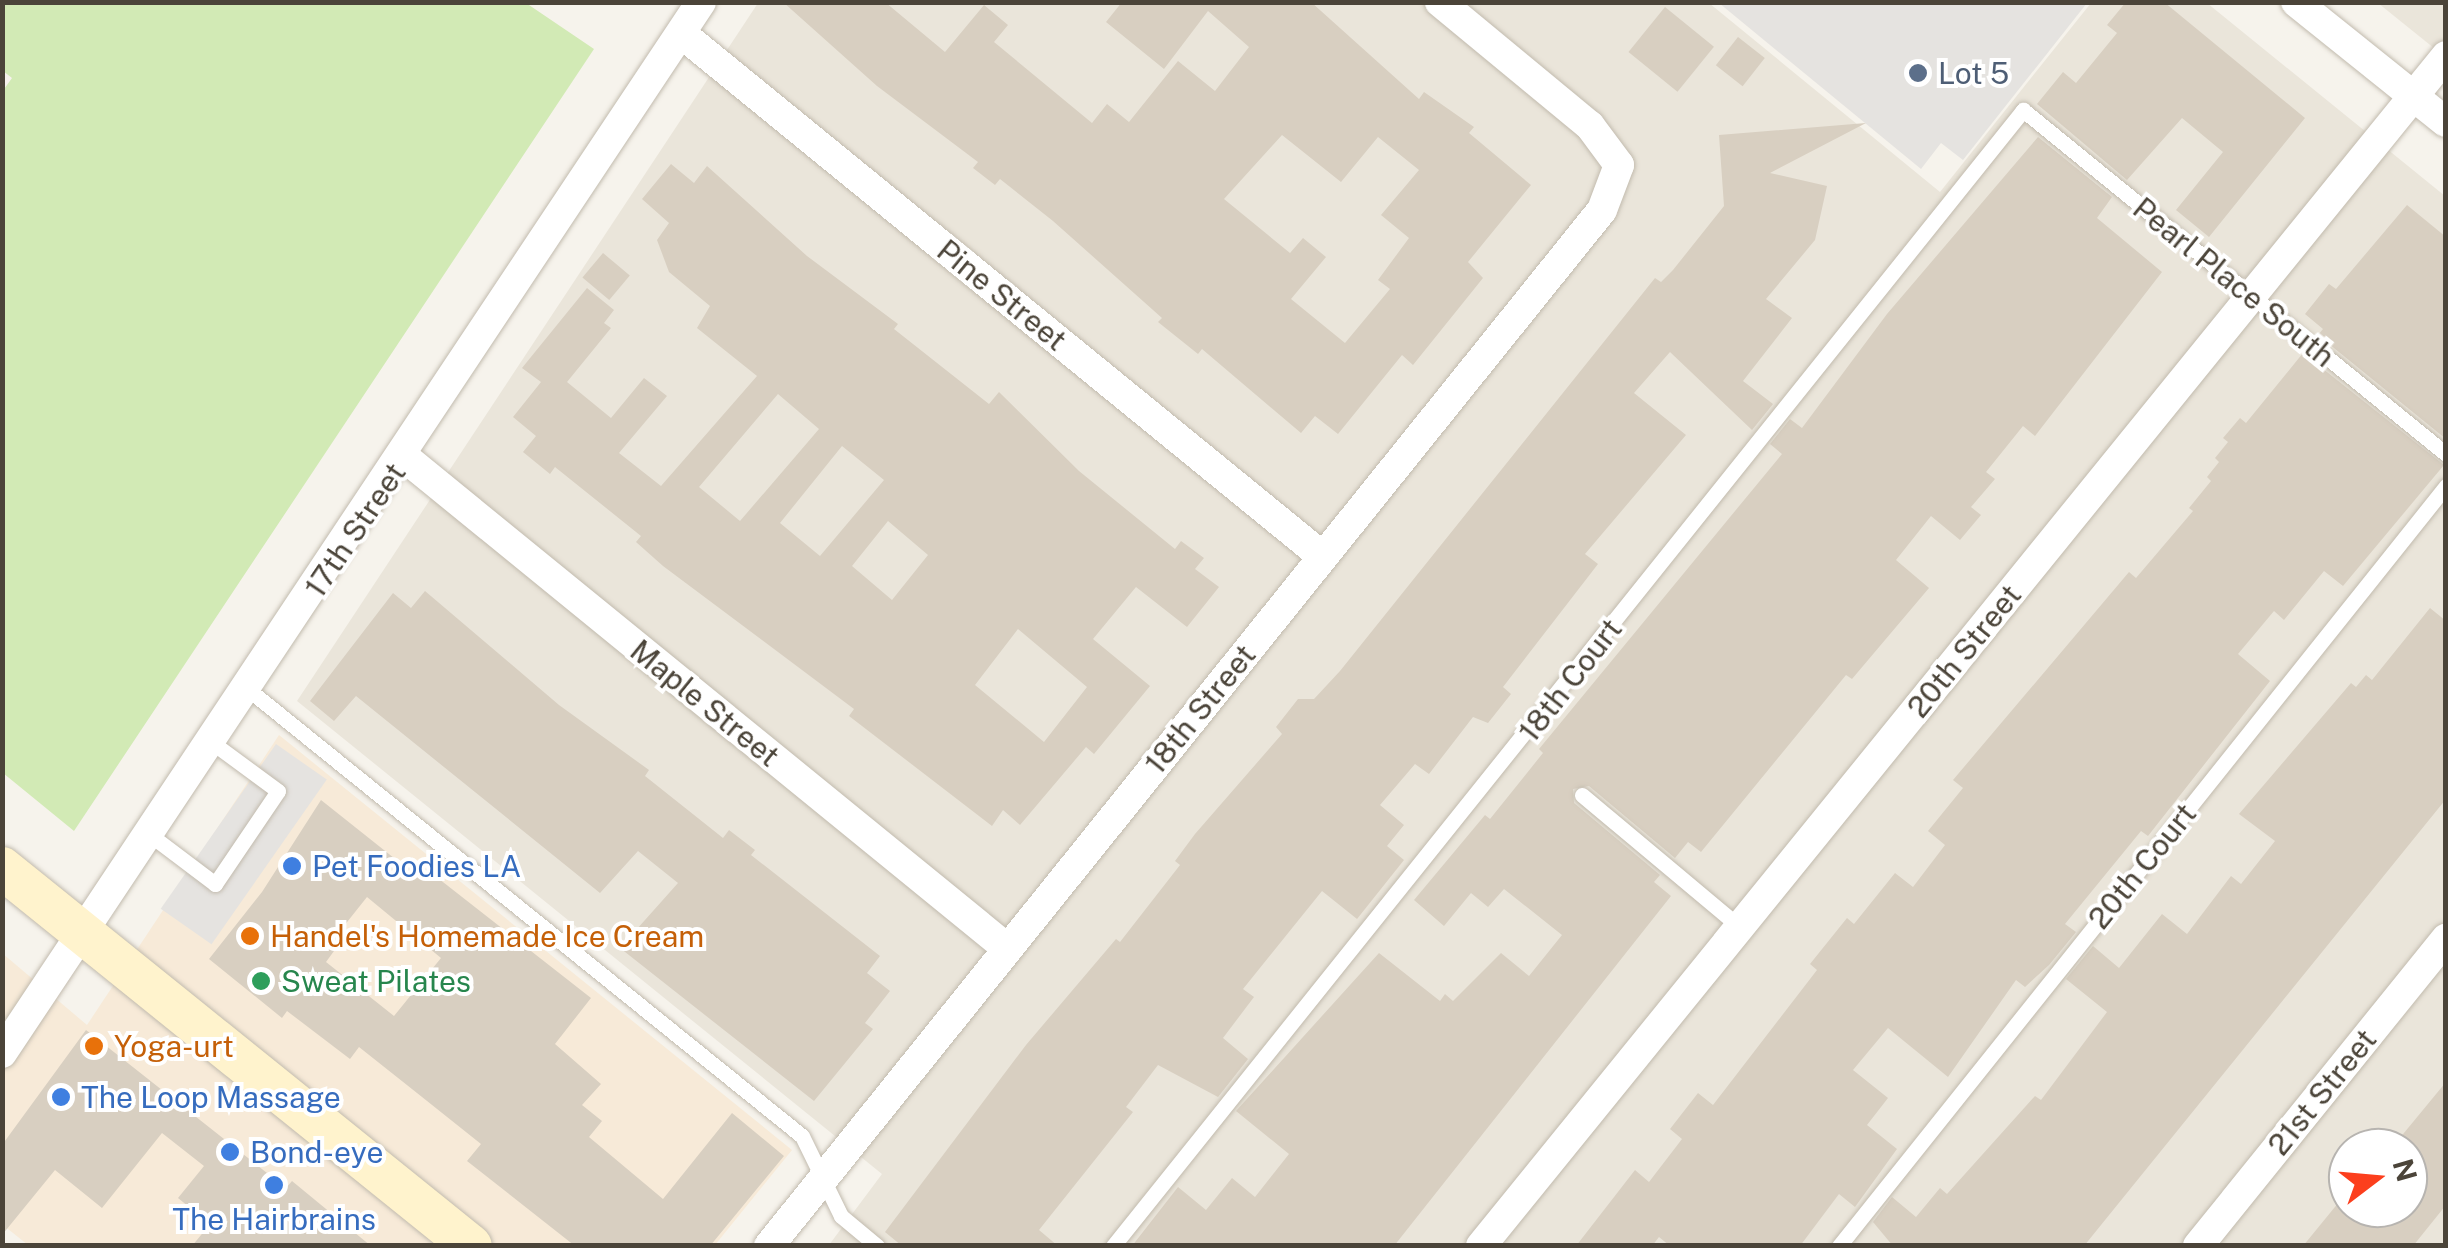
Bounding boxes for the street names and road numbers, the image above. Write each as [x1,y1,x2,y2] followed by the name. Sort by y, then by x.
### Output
[2126,190,2342,374] street label: Pearl Place South
[930,232,1074,358] street label: Pine Street
[297,456,413,604] street label: 17th Street
[1900,577,2028,725] street label: 20th Street
[1511,611,1629,749] street label: 18th Court
[623,632,787,774] street label: Maple Street
[1137,637,1263,781] street label: 18th Street
[2081,796,2203,936] street label: 20th Court
[2260,1022,2384,1162] street label: 21st Street

